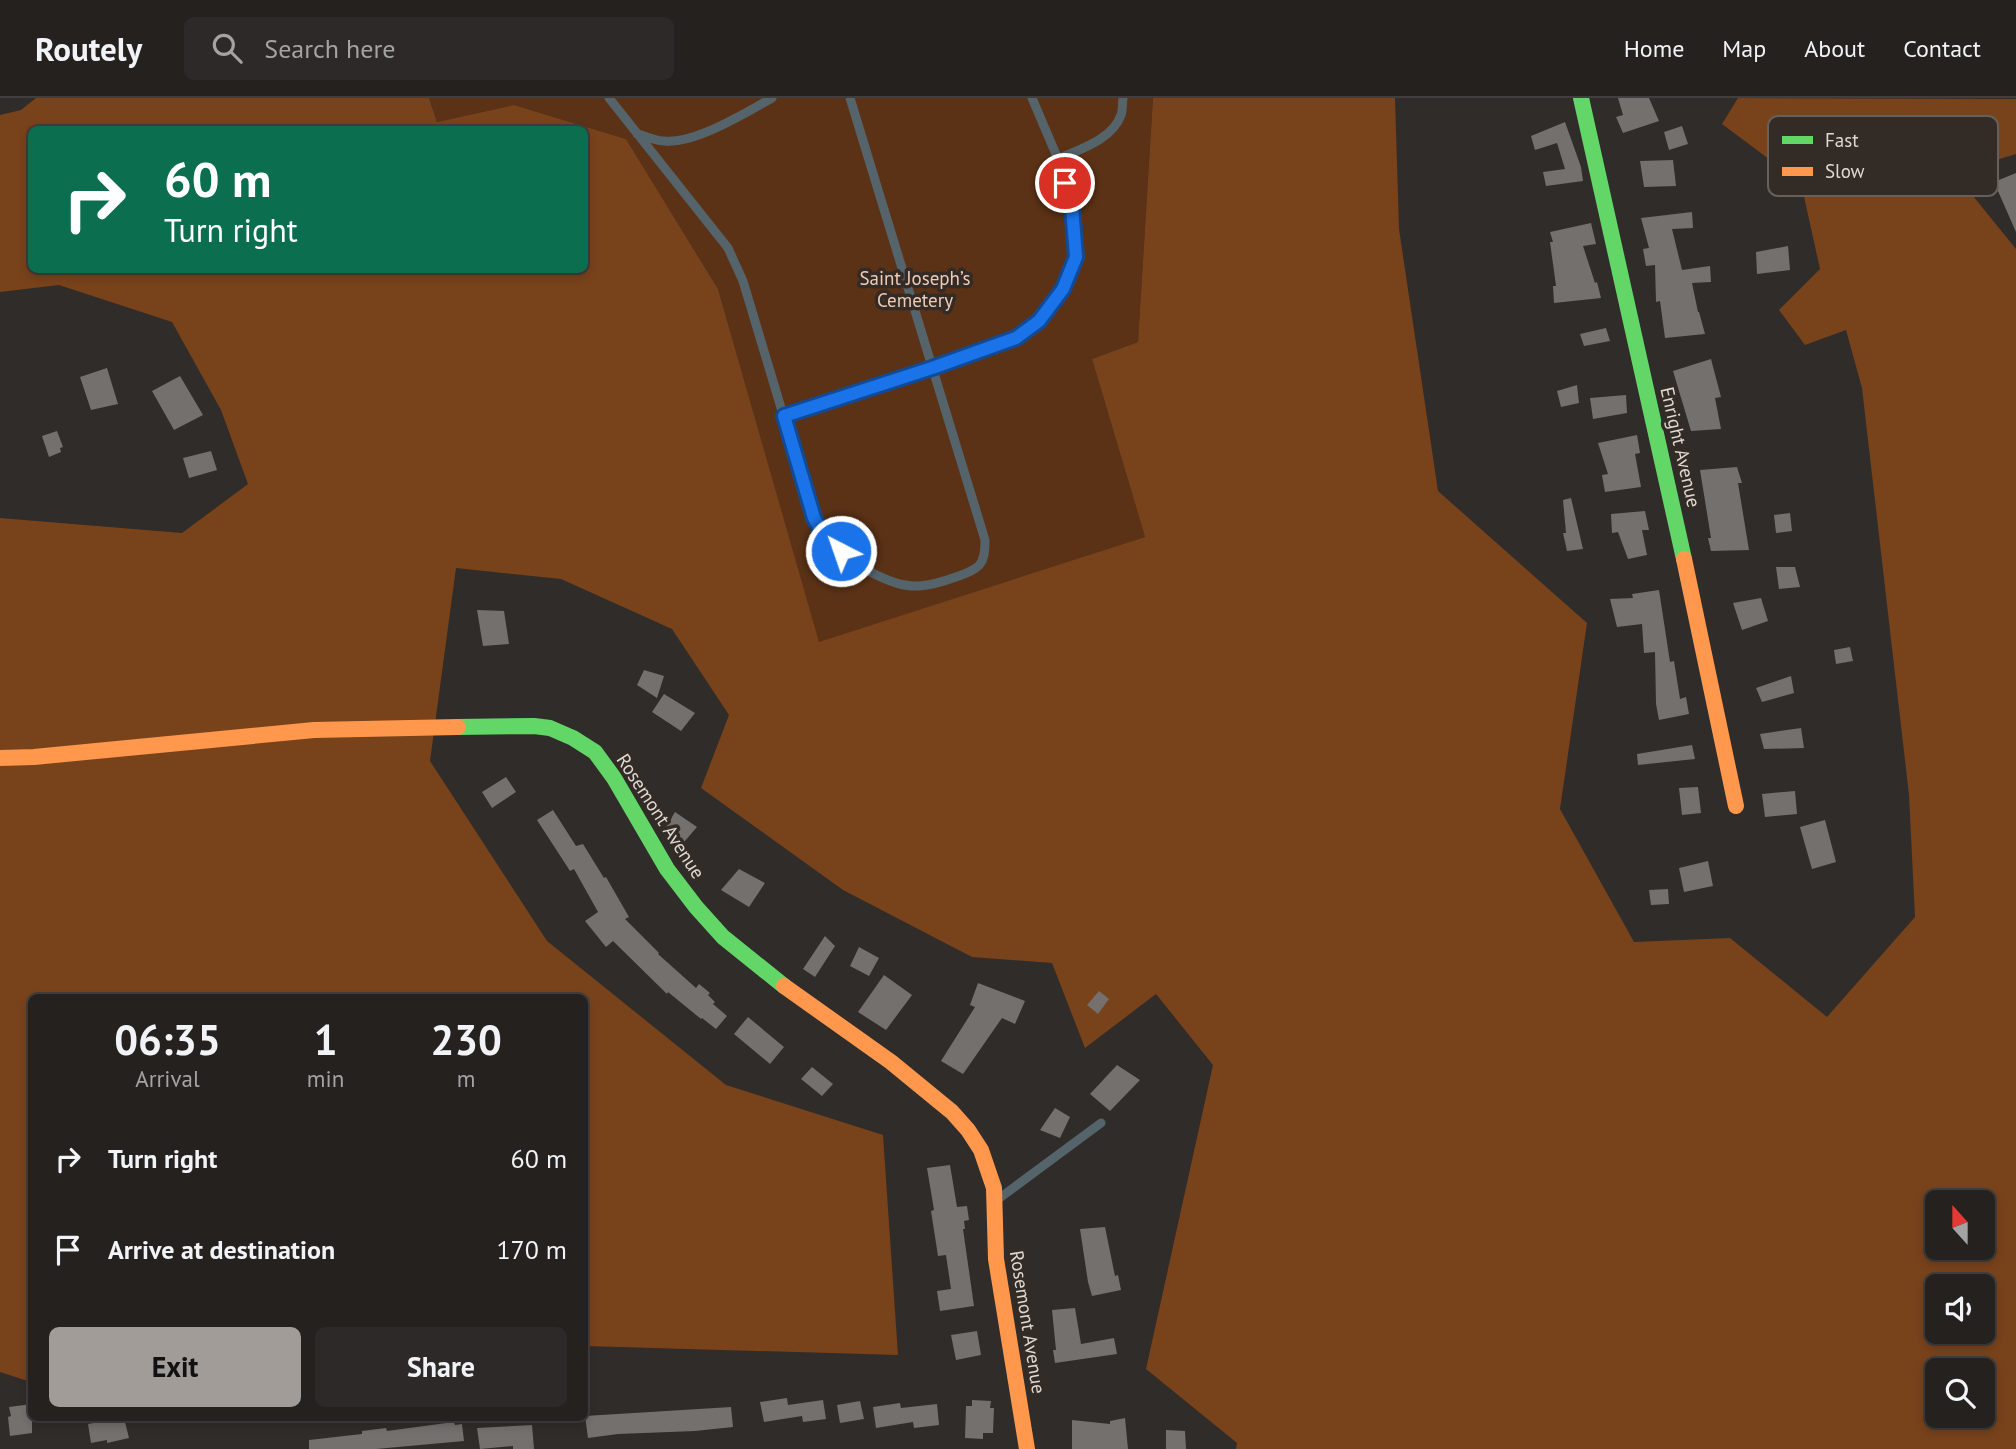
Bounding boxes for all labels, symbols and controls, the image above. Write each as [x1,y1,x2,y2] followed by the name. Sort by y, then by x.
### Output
[184,17,674,80] search box
[35,27,142,70] text: Routely
[208,29,246,67] icon: search
[264,32,395,65] text: Search here
[1624,33,1684,64] text: Home
[1722,33,1766,64] text: Map
[1804,33,1865,64] text: About
[1903,33,1981,64] text: Contact
[1768,116,1998,196] legend
[1825,128,1859,152] text: Fast
[164,147,271,211] text: 60 m
[1035,153,1095,213] pin
[49,154,140,245] icon: right
[1825,159,1865,183] text: Slow
[1046,164,1084,202] icon: arrive
[164,209,298,251] text: Turn right
[859,266,971,312] park label: Saint Joseph’s Cemetery
[1655,384,1707,510] street label: Enright Avenue
[804,514,878,588] position arrow
[612,749,710,883] street label: Rosemont Avenue
[114,1012,221,1067] text: 06:35
[314,1012,337,1067] text: 1
[430,1012,502,1067] text: 230
[135,1064,200,1093] text: Arrival
[307,1064,344,1093] text: min
[457,1064,475,1093] text: m
[49,1140,87,1178] icon: right
[108,1142,217,1175] text: Turn right
[511,1142,567,1175] text: 60 m
[1925,1190,1995,1260] north arrow
[1925,1190,1995,1428] map controls
[49,1231,87,1269] icon: arrive
[108,1233,335,1266] text: Arrive at destination
[496,1233,567,1266] text: 170 m
[1005,1249,1051,1395] street label: Rosemont Avenue
[1925,1274,1995,1344] button: sound
[49,1327,301,1407] button: Exit
[315,1327,567,1407] button: Share
[1925,1358,1995,1428] button: search

